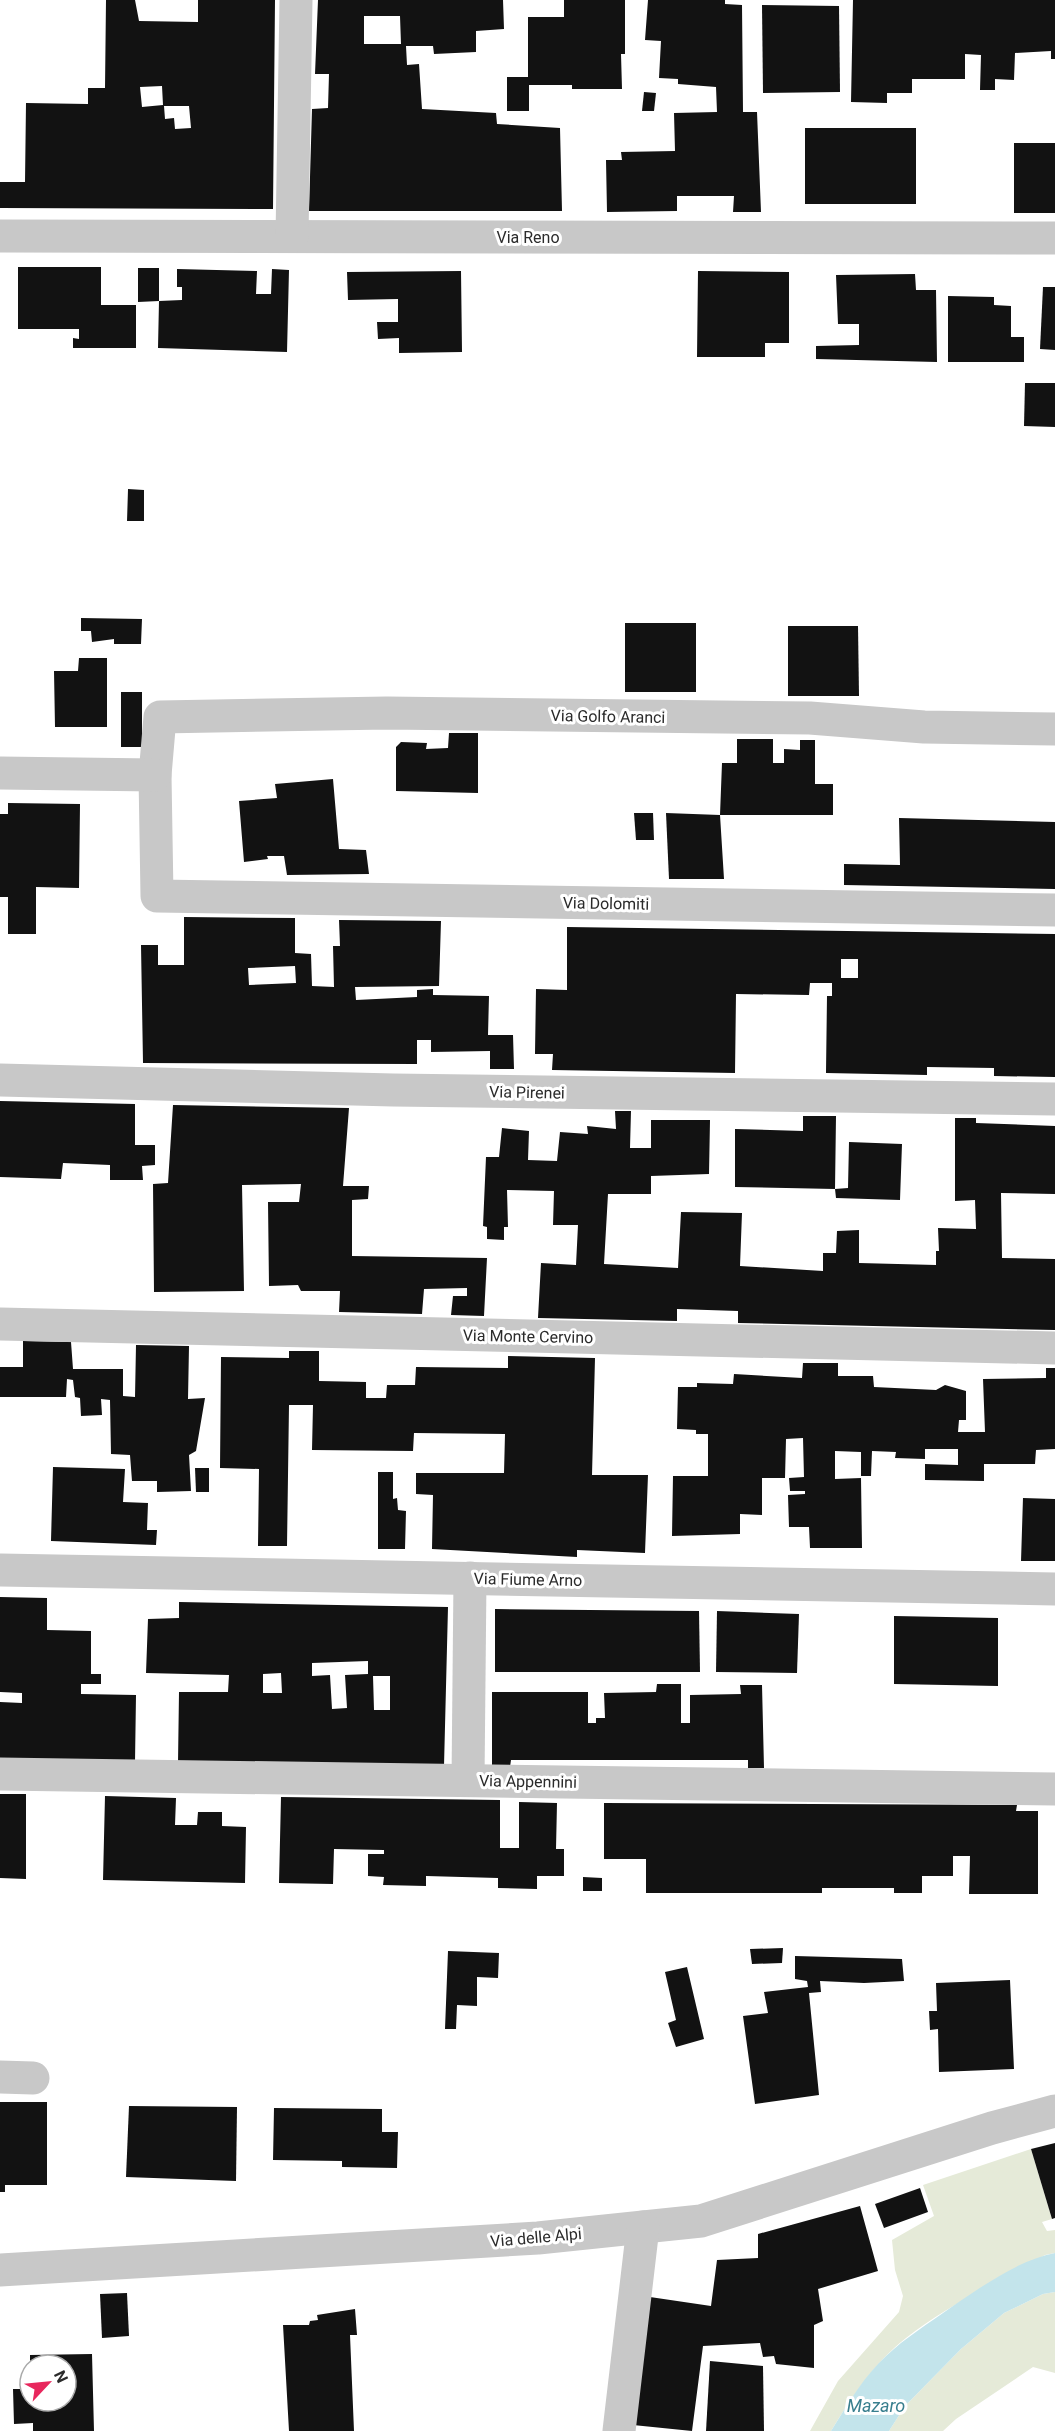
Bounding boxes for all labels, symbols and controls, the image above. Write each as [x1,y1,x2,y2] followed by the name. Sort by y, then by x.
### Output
[496,228,560,247] street label: Via Reno
[550,706,665,727] street label: Via Golfo Aranci
[563,893,649,914] street label: Via Dolomiti
[489,1082,565,1103] street label: Via Pirenei
[463,1326,593,1347] street label: Via Monte Cervino
[474,1569,582,1590] street label: Via Fiume Arno
[479,1771,577,1792] street label: Via Appennini
[490,2224,583,2251] street label: Via delle Alpi
[18,2353,78,2413] north arrow
[50,2367,72,2386] text: N
[847,2395,905,2416] water label: Mazaro

